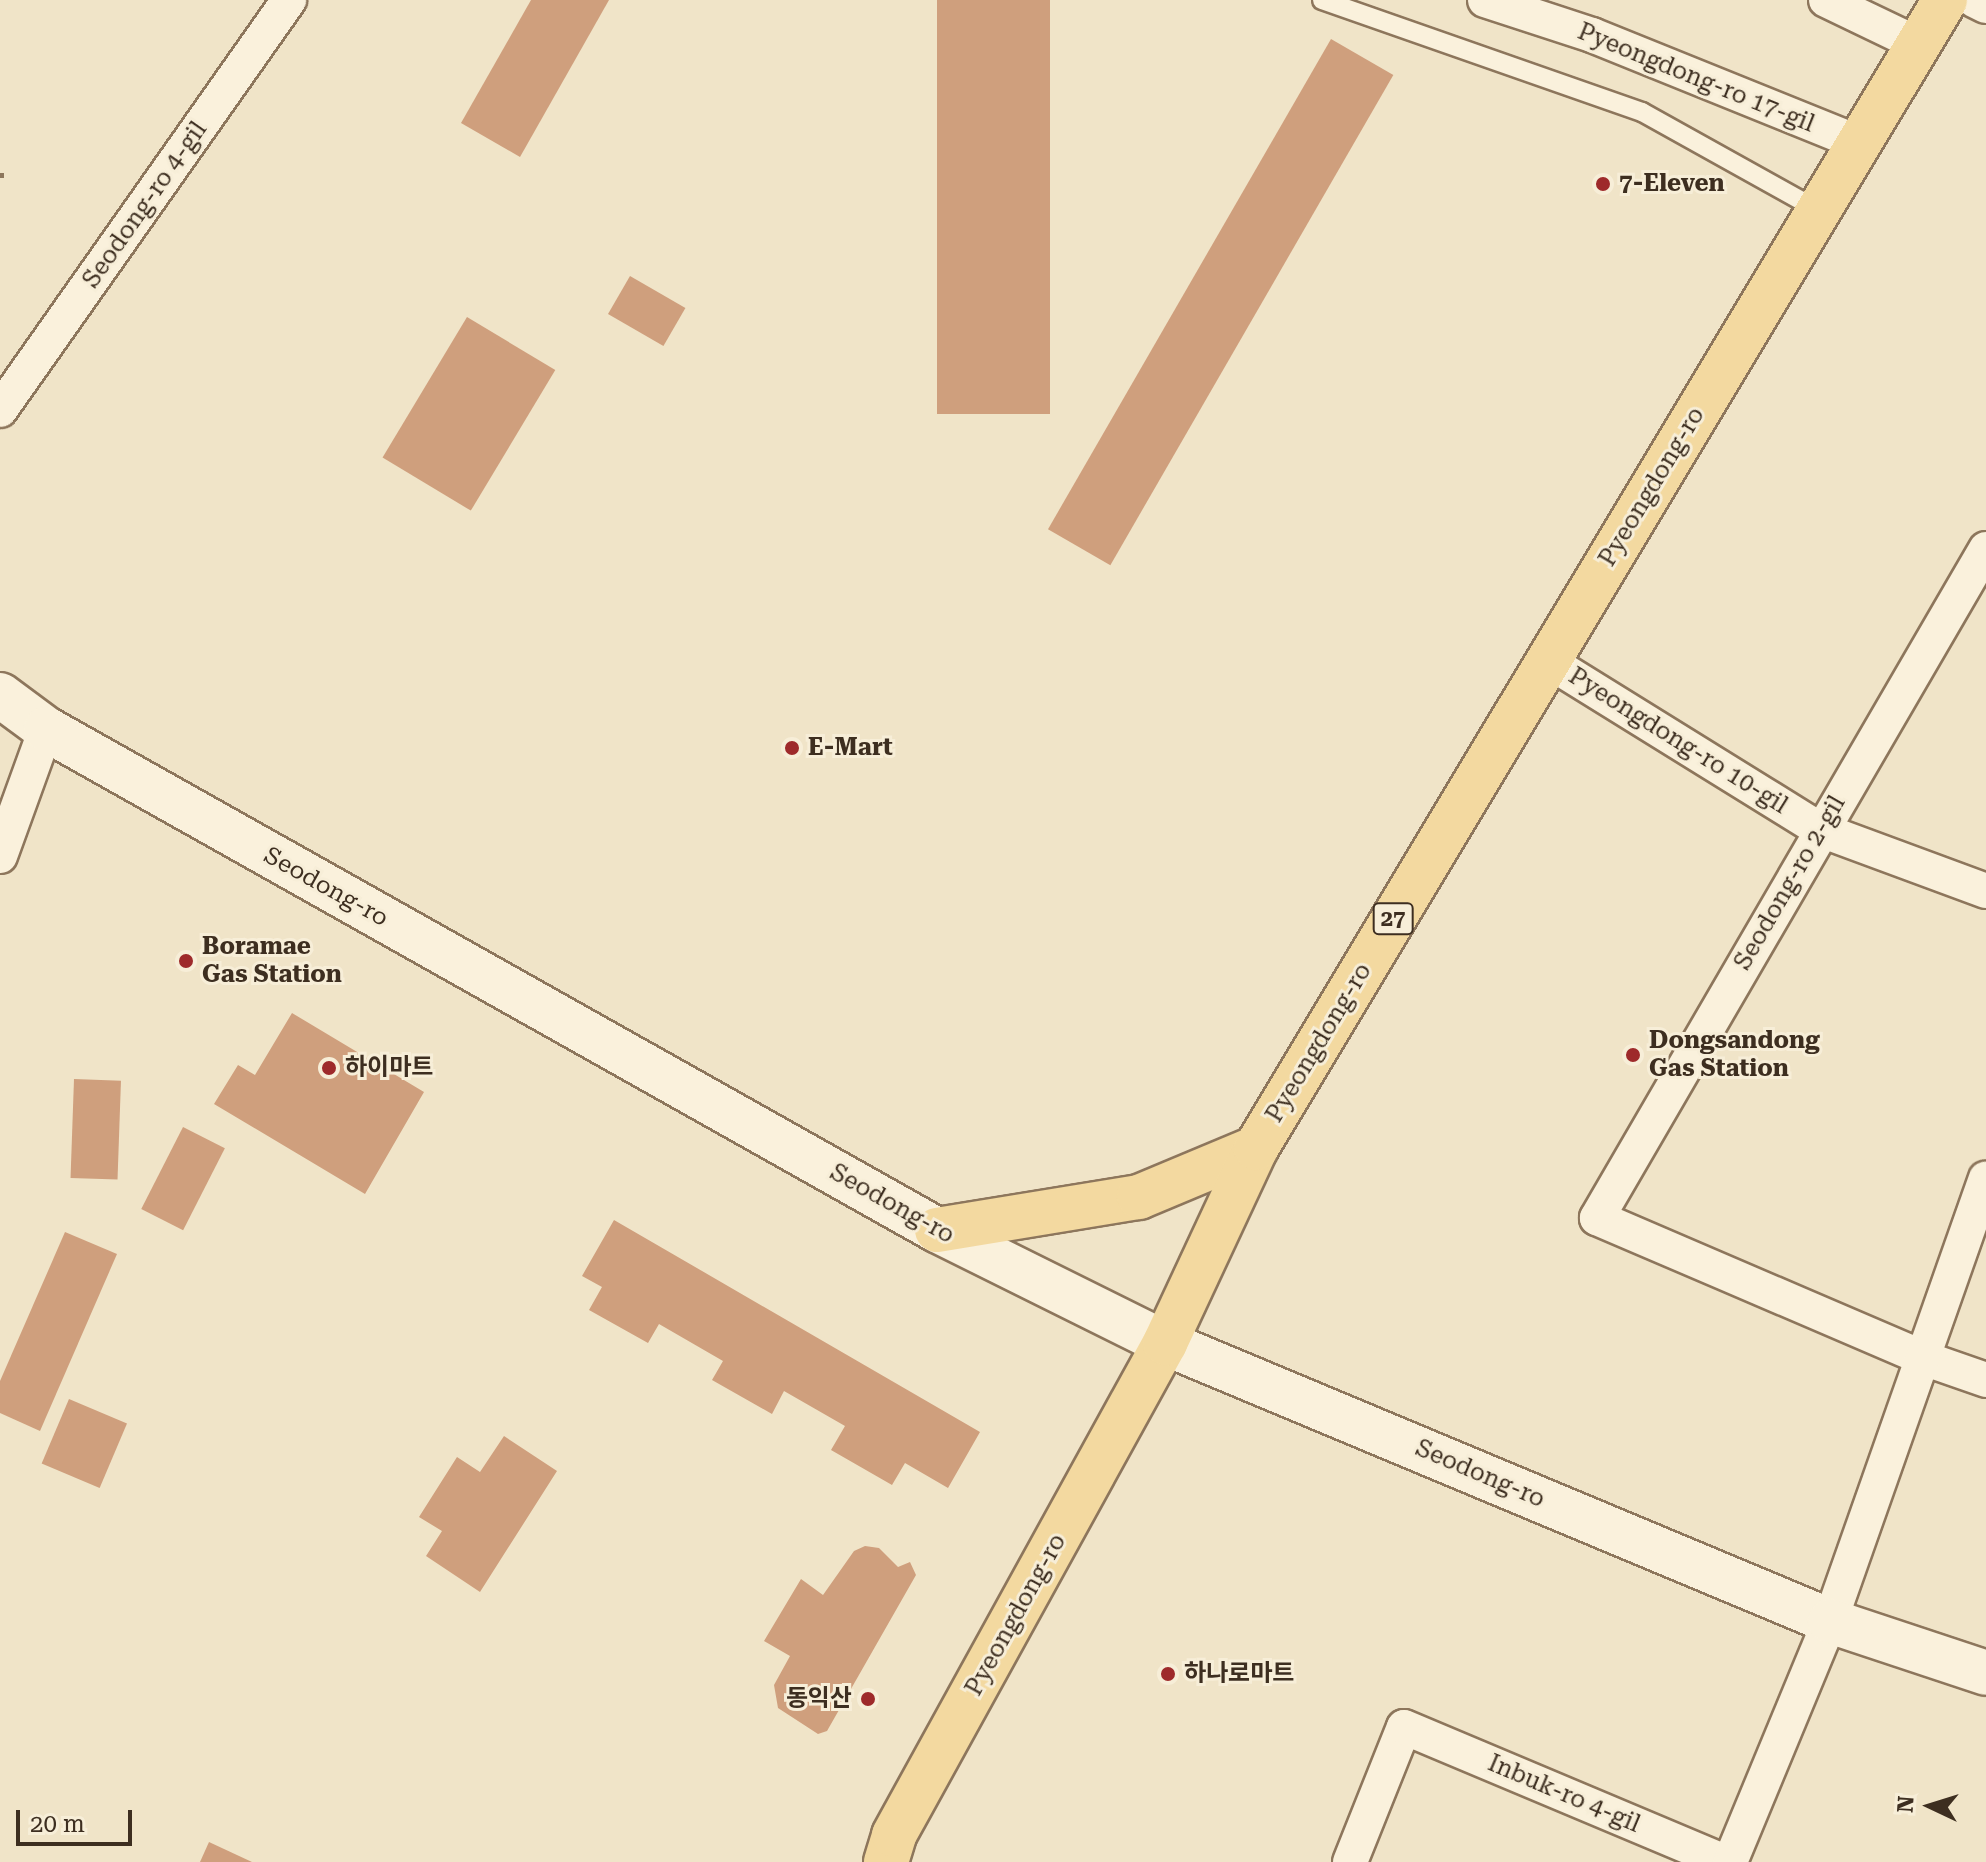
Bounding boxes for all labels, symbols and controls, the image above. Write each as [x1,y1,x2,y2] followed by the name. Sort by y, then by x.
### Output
[1573,17,1819,139] street label: Pyeongdong-ro 17-gil
[77,116,213,294] street label: Seodong-ro 4-gil
[1619,170,1725,198] place label: 7-Eleven
[1594,175,1612,193] marker: 7-Eleven
[1593,402,1711,572] street label: Pyeongdong-ro
[1563,662,1793,820] street label: Pyeongdong-ro 10-gil
[808,734,893,762] place label: E-Mart
[783,739,801,757] marker: E-Mart
[1728,791,1852,975] street label: Seodong-ro 2-gil
[259,841,393,933] street label: Seodong-ro
[1371,901,1415,937] road number: 27
[202,933,342,989] place label: Boramae Gas Station
[177,952,195,970] marker: Boramae Gas Station
[1260,958,1378,1128] street label: Pyeongdong-ro
[1649,1027,1820,1083] place label: Dongsandong Gas Station
[1624,1046,1642,1064] marker: Dongsandong Gas Station
[345,1054,433,1082] place label: 하이마트
[320,1059,338,1077] marker: 하이마트
[825,1158,959,1250] street label: Seodong-ro
[1411,1434,1549,1514] street label: Seodong-ro
[960,1529,1072,1701] street label: Pyeongdong-ro
[1184,1660,1294,1688] place label: 하나로마트
[1159,1665,1177,1683] marker: 하나로마트
[786,1685,852,1713] place label: 동익산
[859,1690,877,1708] marker: 동익산
[1484,1749,1644,1839] street label: Inbuk-ro 4-gil
[1890,1766,1970,1846] north arrow
[20,1794,136,1844] scale bar
[1892,1795,1919,1814] text: N
[30,1810,85,1838] text: 20 m

